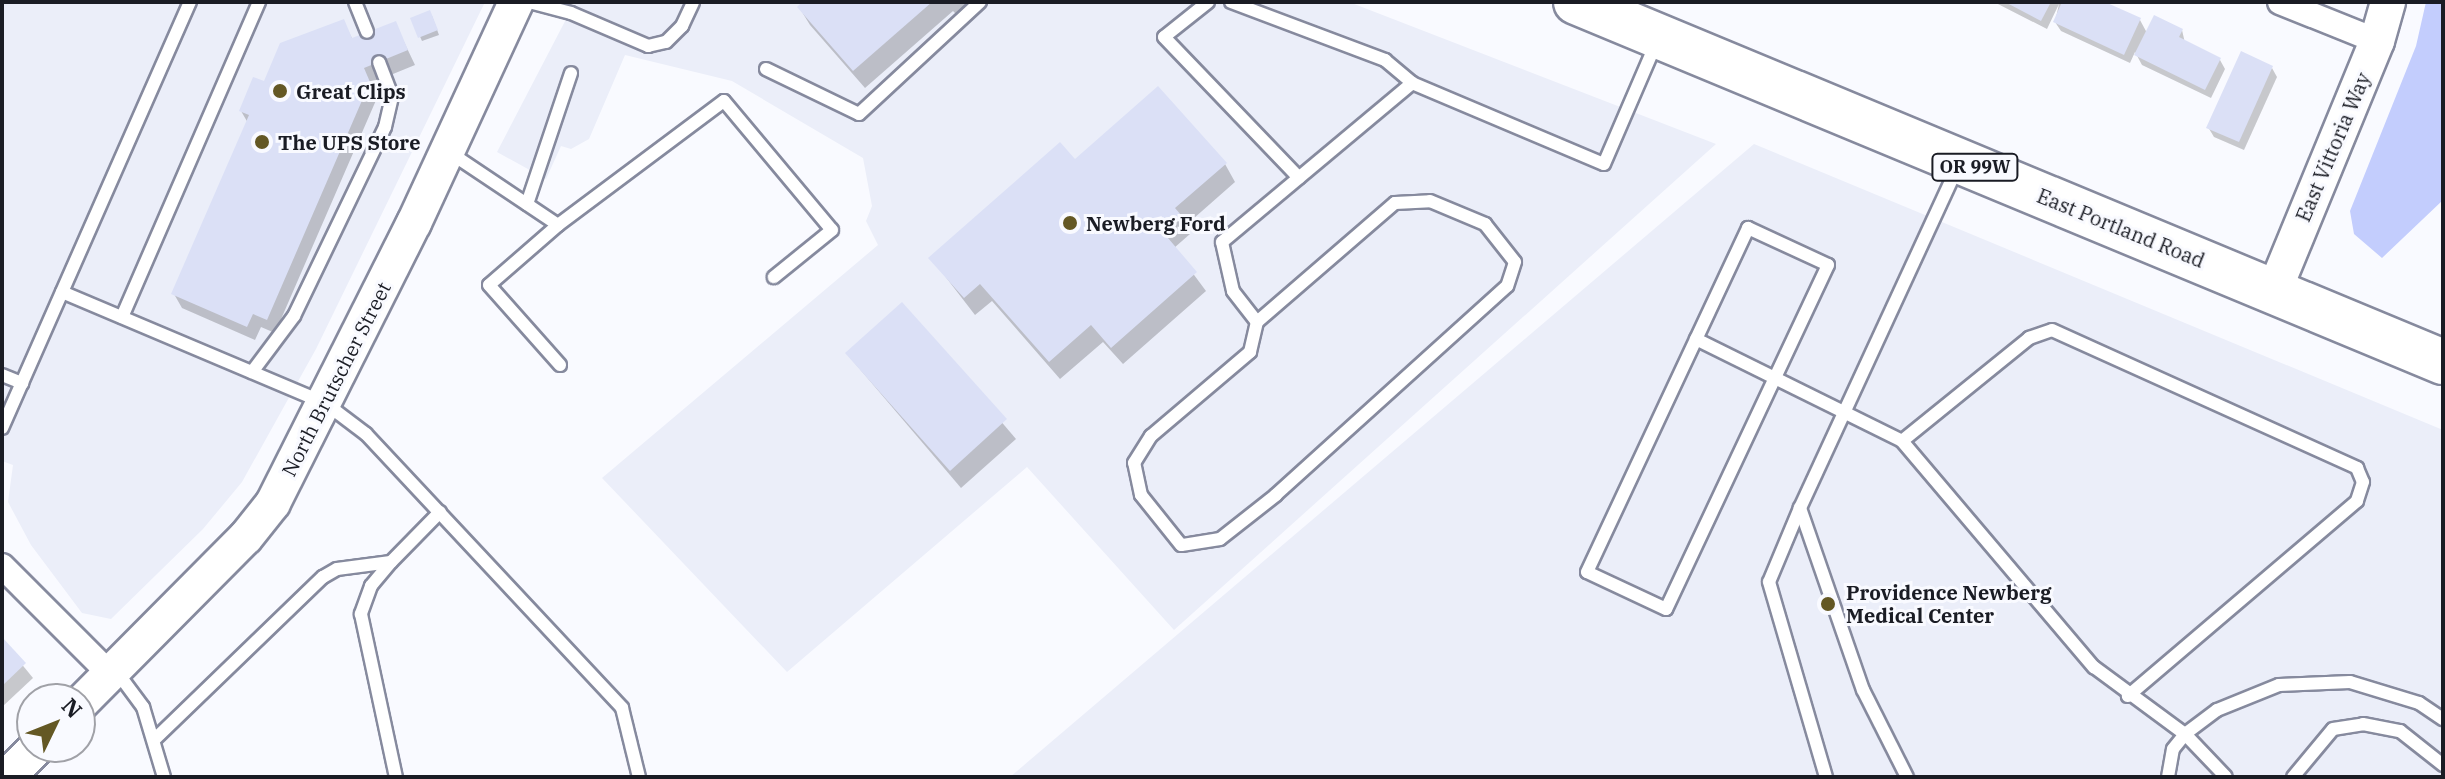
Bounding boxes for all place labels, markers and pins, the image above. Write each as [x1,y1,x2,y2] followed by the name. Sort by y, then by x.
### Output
[296,79,406,103] place label: Great Clips
[271,82,289,100] marker: Great Clips
[278,130,420,154] place label: The UPS Store
[253,133,271,151] marker: The UPS Store
[1086,211,1226,235] place label: Newberg Ford
[1061,214,1079,232] marker: Newberg Ford
[1846,580,2052,627] place label: Providence Newberg Medical Center
[1817,593,1839,615] marker: Providence Newberg Medical Center

